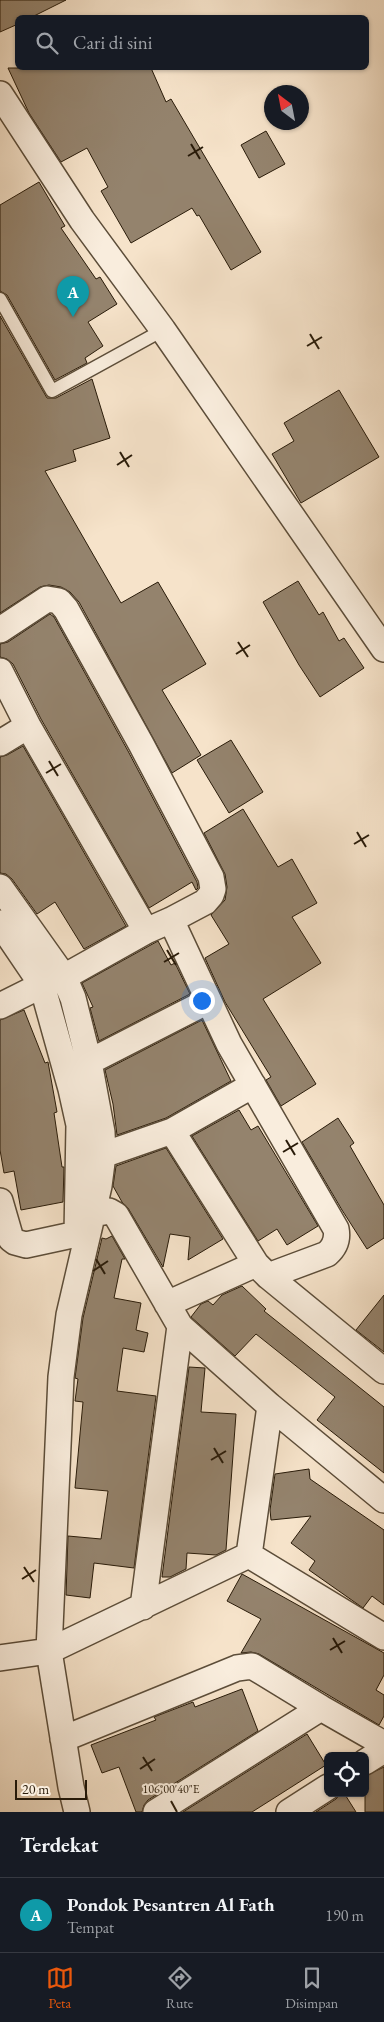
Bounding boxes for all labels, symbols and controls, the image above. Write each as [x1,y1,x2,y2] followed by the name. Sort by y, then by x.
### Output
[15,15,369,70] search box
[33,29,61,57] icon: search
[73,30,152,55] text: Cari di sini
[264,85,309,130] north arrow
[57,276,89,317] pin: A
[189,988,215,1014] your location
[324,1752,369,1797] map controls
[324,1752,369,1797] button: locate
[15,1777,88,1800] scale bar
[22,1780,49,1798] text: 20 m
[143,1781,200,1797] text: 106°00'40"E
[20,1831,98,1858] text: Terdekat
[67,1892,275,1917] text: Pondok Pesantren Al Fath
[30,1905,42,1926] text: A
[325,1905,364,1926] text: 190 m
[67,1917,114,1938] text: Tempat
[46,1964,74,2012] tab: Peta
[166,1964,194,2012] tab: Rute
[285,1964,338,2012] tab: Disimpan

